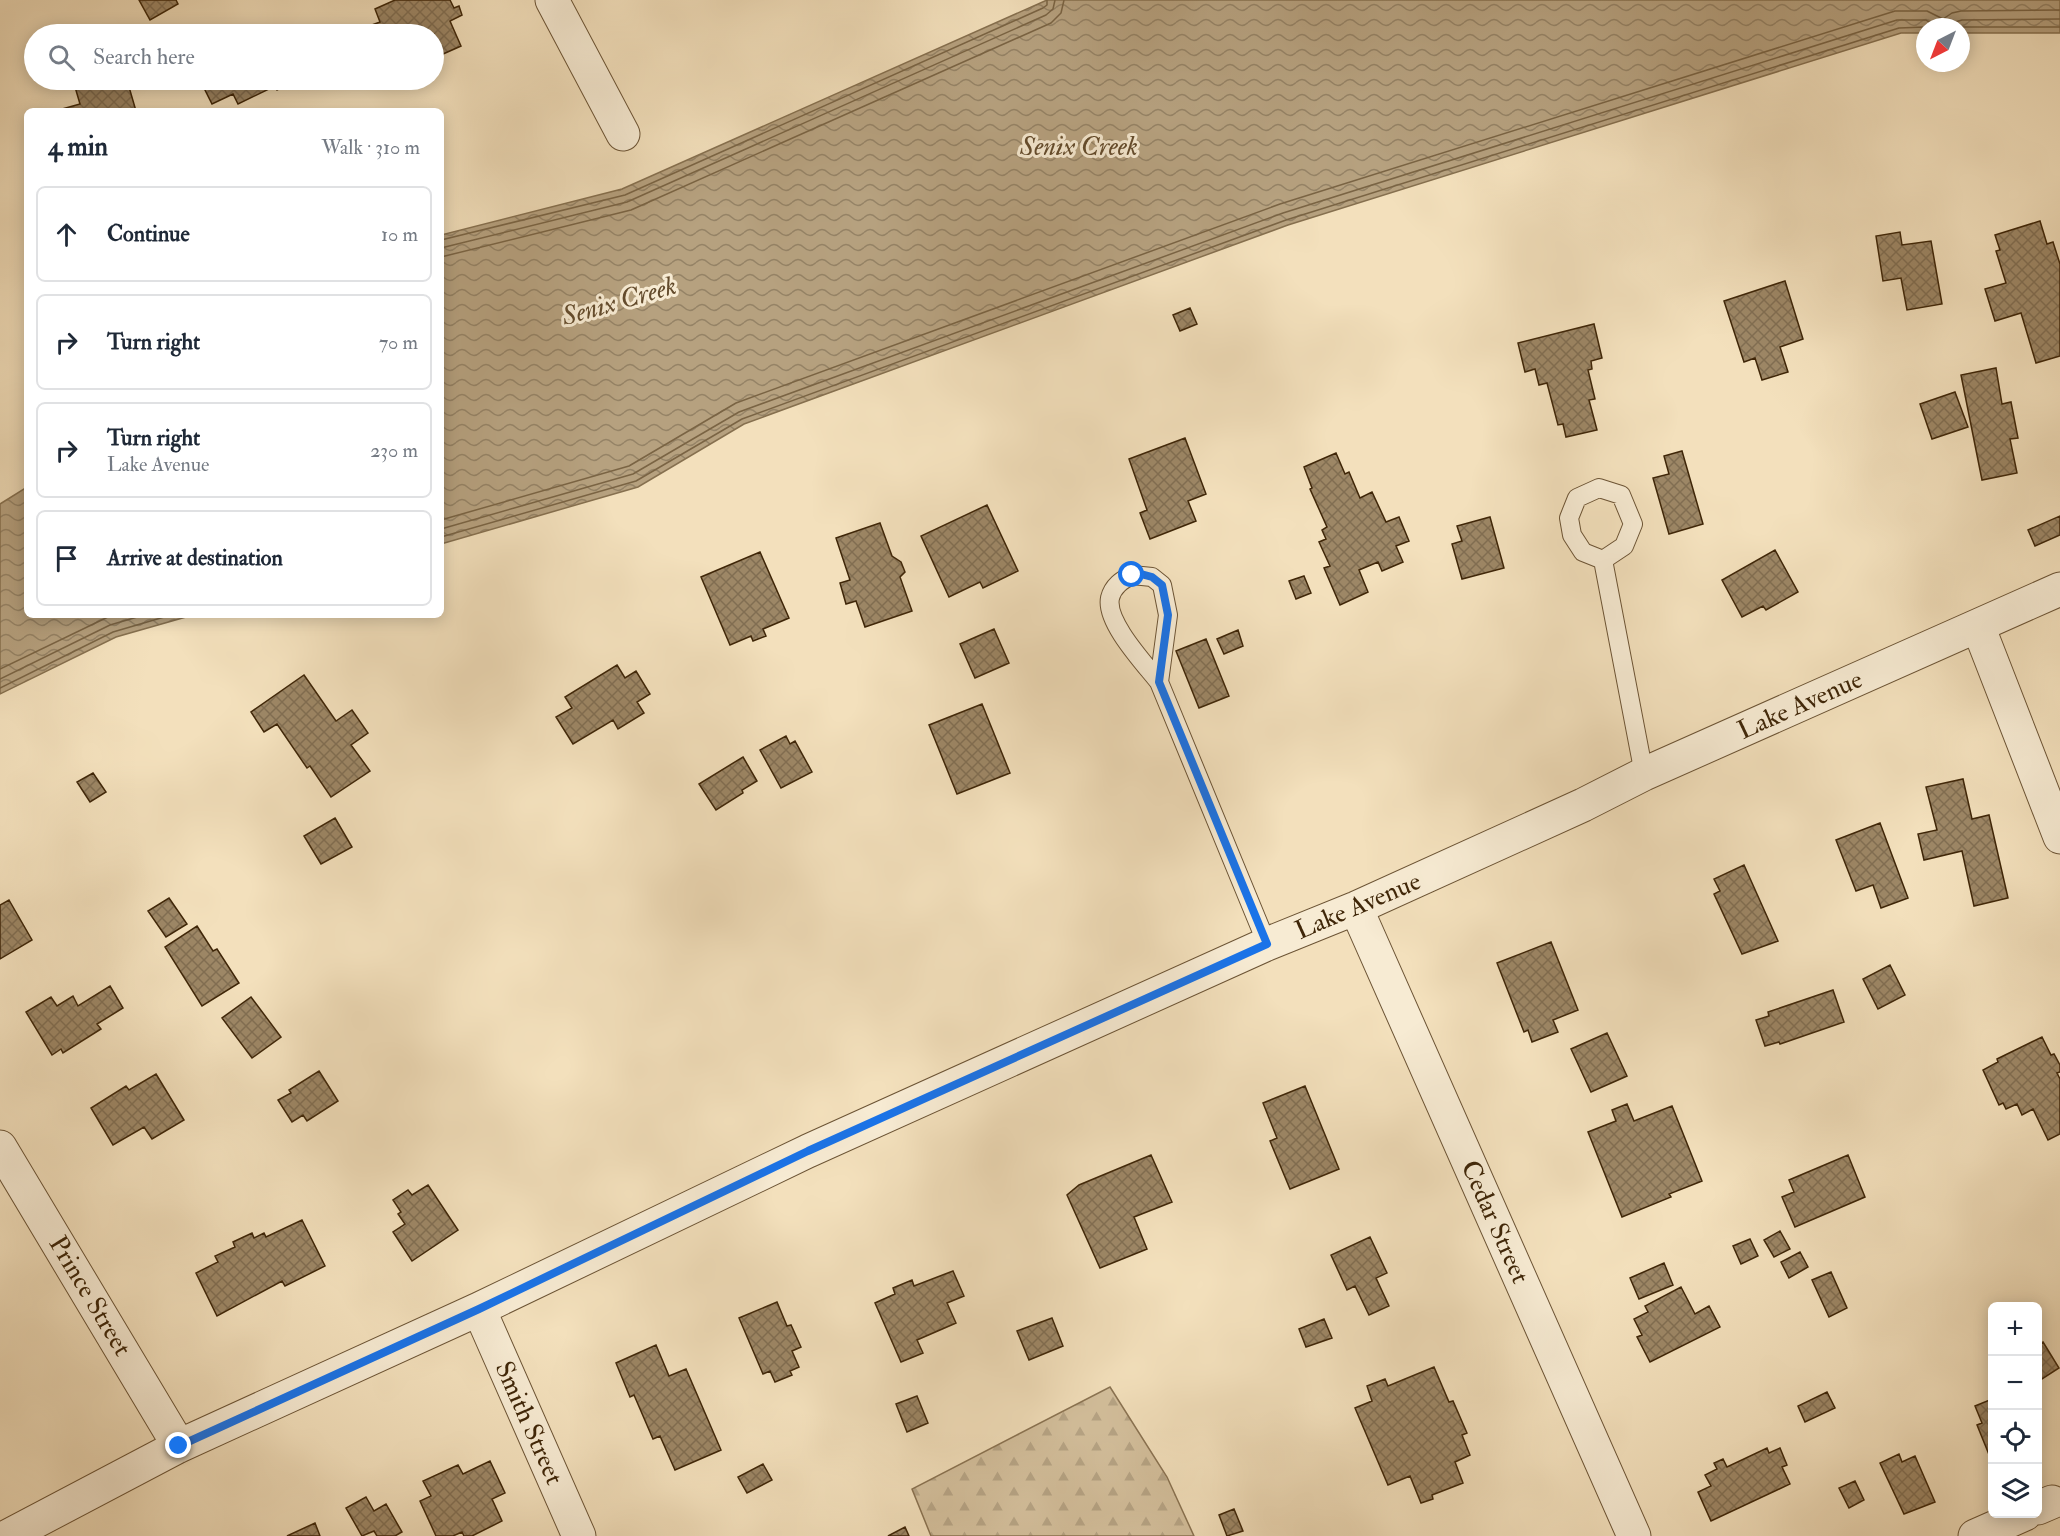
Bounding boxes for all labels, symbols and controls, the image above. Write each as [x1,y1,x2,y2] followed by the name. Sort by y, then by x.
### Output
[1916,18,1970,72] north arrow
[24,24,444,90] search box
[45,41,78,74] icon: search
[93,43,195,71] text: Search here
[1019,130,1138,163] water label: Senix Creek
[48,131,108,163] text: 4 min
[321,135,420,160] text: Walk · 310 m
[50,218,83,251] icon: ahead
[107,220,190,248] text: Continue
[381,222,418,247] text: 10 m
[557,269,680,333] water label: Senix Creek
[50,326,83,359] icon: right
[107,328,200,356] text: Turn right
[379,330,418,355] text: 70 m
[107,424,200,452] text: Turn right
[50,434,83,467] icon: right
[370,438,418,463] text: 230 m
[107,452,209,477] text: Lake Avenue
[50,542,83,575] icon: arrive
[107,544,283,572] text: Arrive at destination
[1118,561,1144,587] route start
[1733,663,1867,747] street label: Lake Avenue
[1290,865,1426,947] street label: Lake Avenue
[1454,1156,1536,1288] street label: Cedar Street
[42,1230,138,1362] street label: Prince Street
[1988,1302,2042,1518] map controls
[1988,1302,2042,1356] button: +
[488,1356,570,1490] street label: Smith Street
[1988,1356,2042,1410] button: −
[1988,1410,2042,1464] button: locate
[165,1432,191,1458] route end
[1988,1464,2042,1518] button: layers

